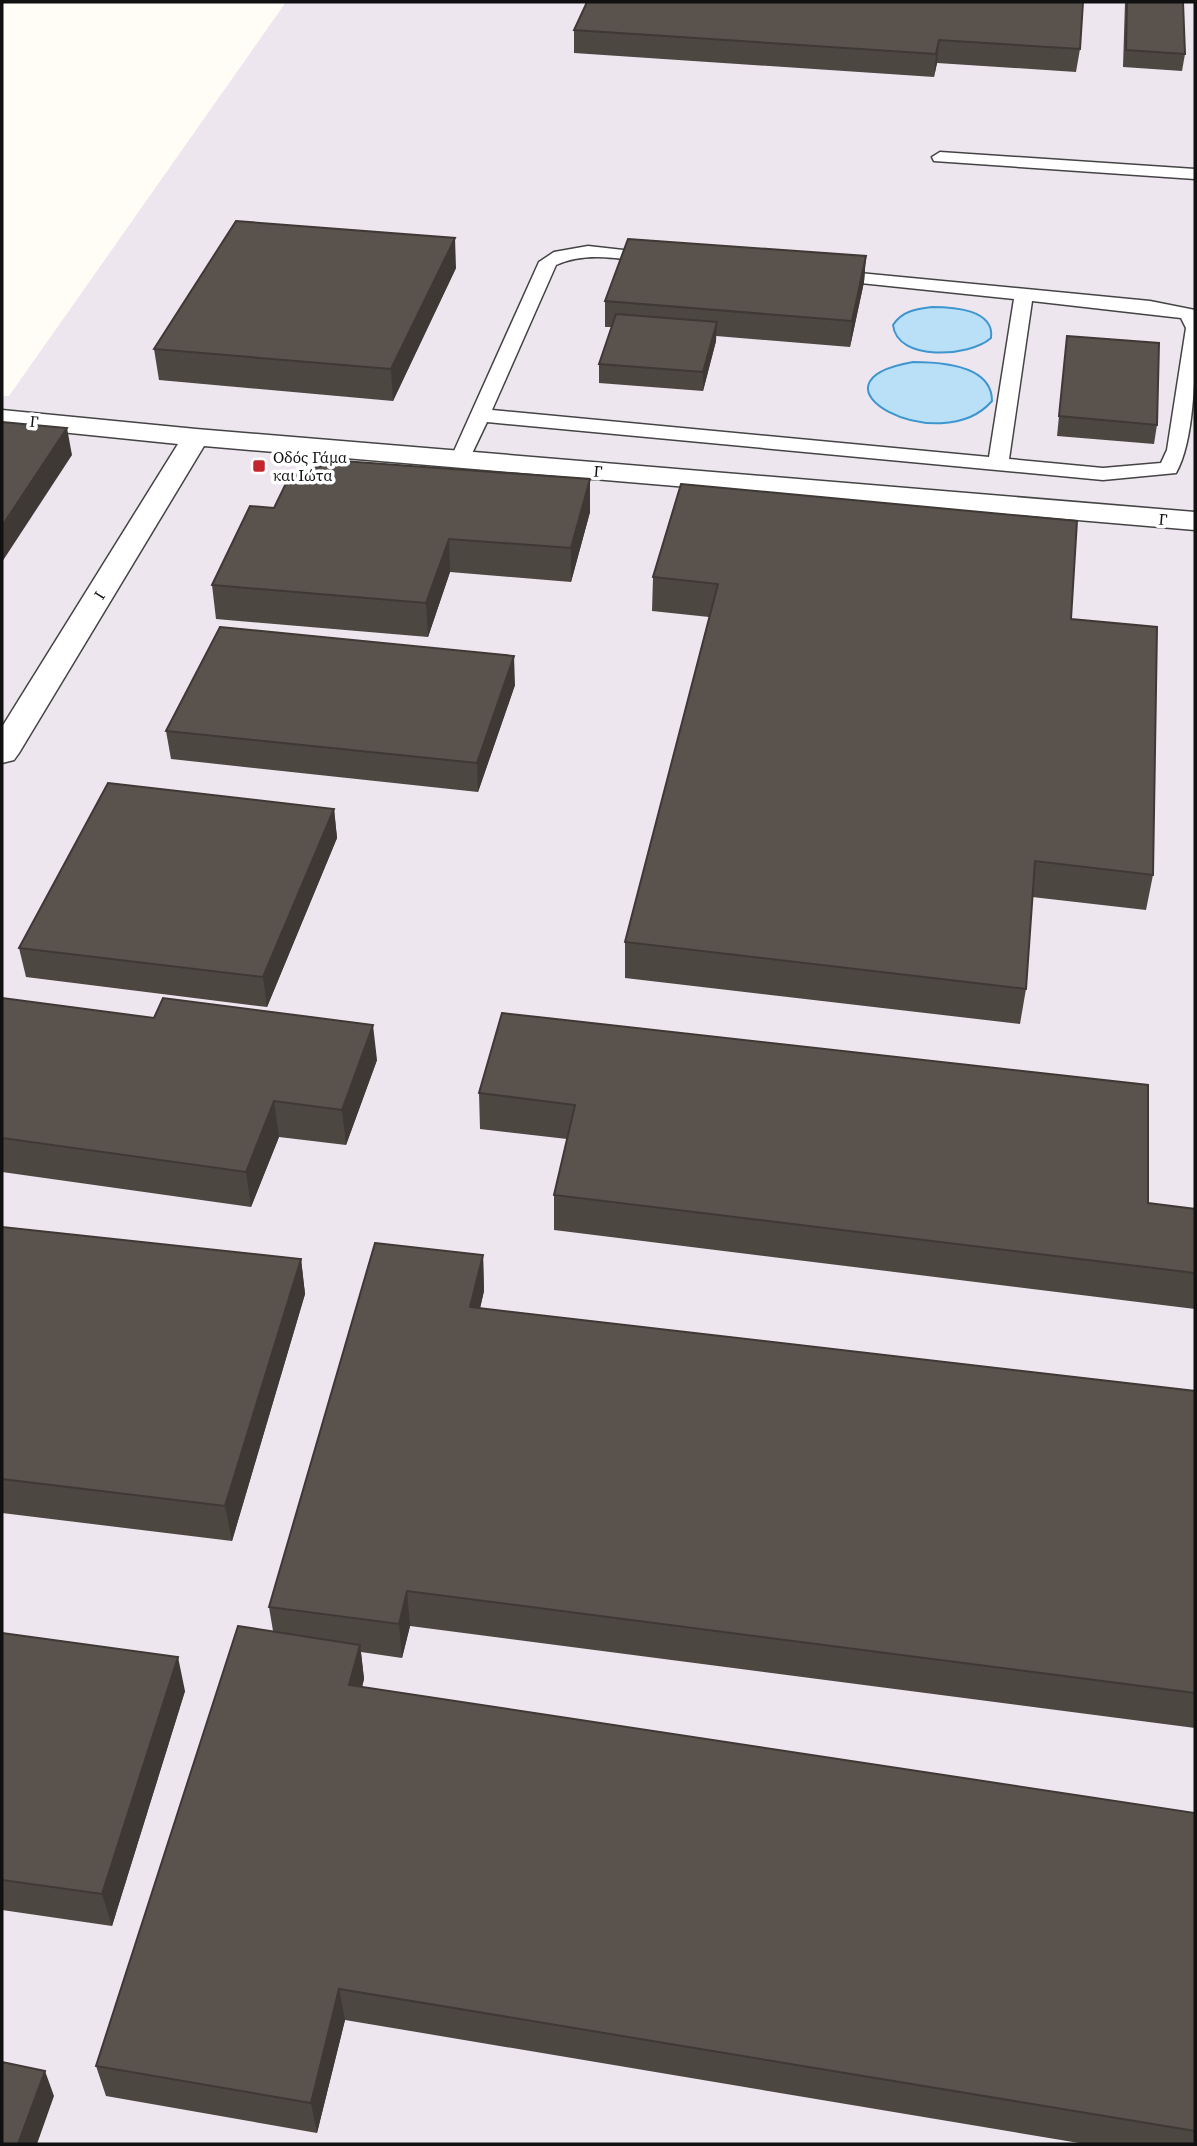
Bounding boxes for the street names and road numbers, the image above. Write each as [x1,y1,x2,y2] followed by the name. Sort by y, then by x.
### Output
[28,410,40,432] street label: Γ
[593,460,603,482] street label: Γ
[1158,508,1168,530] street label: Γ
[88,587,110,603] street label: Ι

